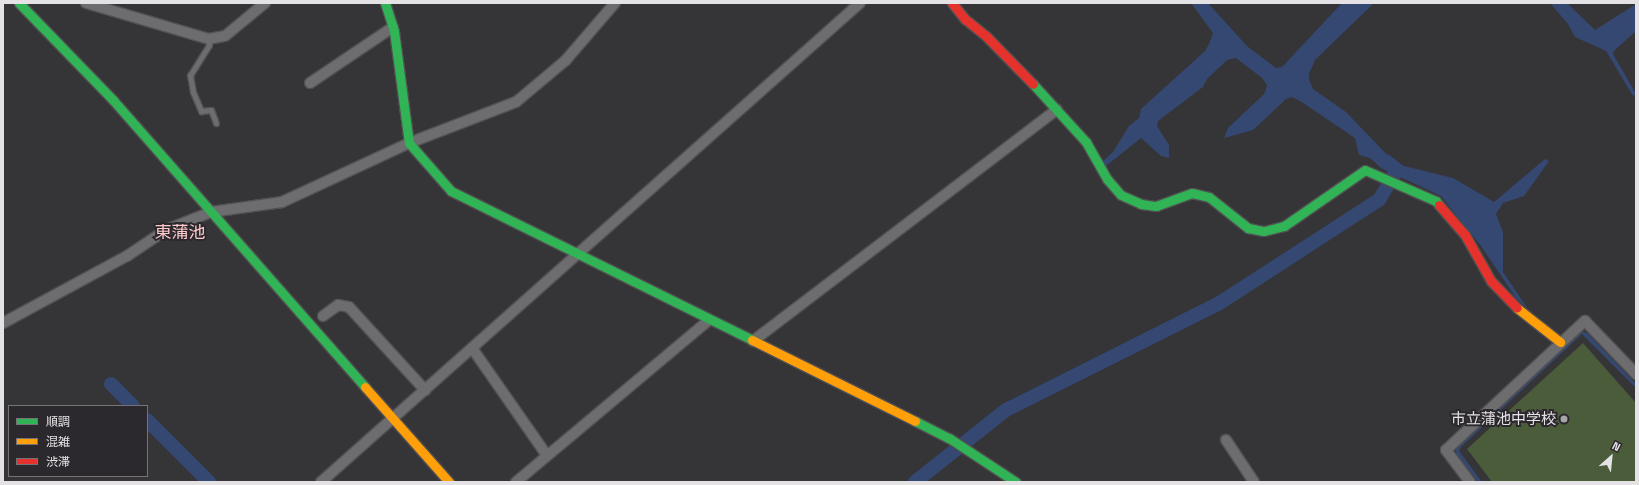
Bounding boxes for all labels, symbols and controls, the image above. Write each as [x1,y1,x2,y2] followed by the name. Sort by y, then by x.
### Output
[155,223,205,243] district label: 東蒲池
[8,405,148,477] legend
[1451,410,1556,428] place label: 市立蒲池中学校
[46,414,70,430] text: 順調
[1559,414,1569,424] marker: 市立蒲池中学校
[46,434,70,450] text: 混雑
[1591,437,1631,477] north arrow
[1610,438,1623,454] text: N
[46,454,70,470] text: 渋滞

